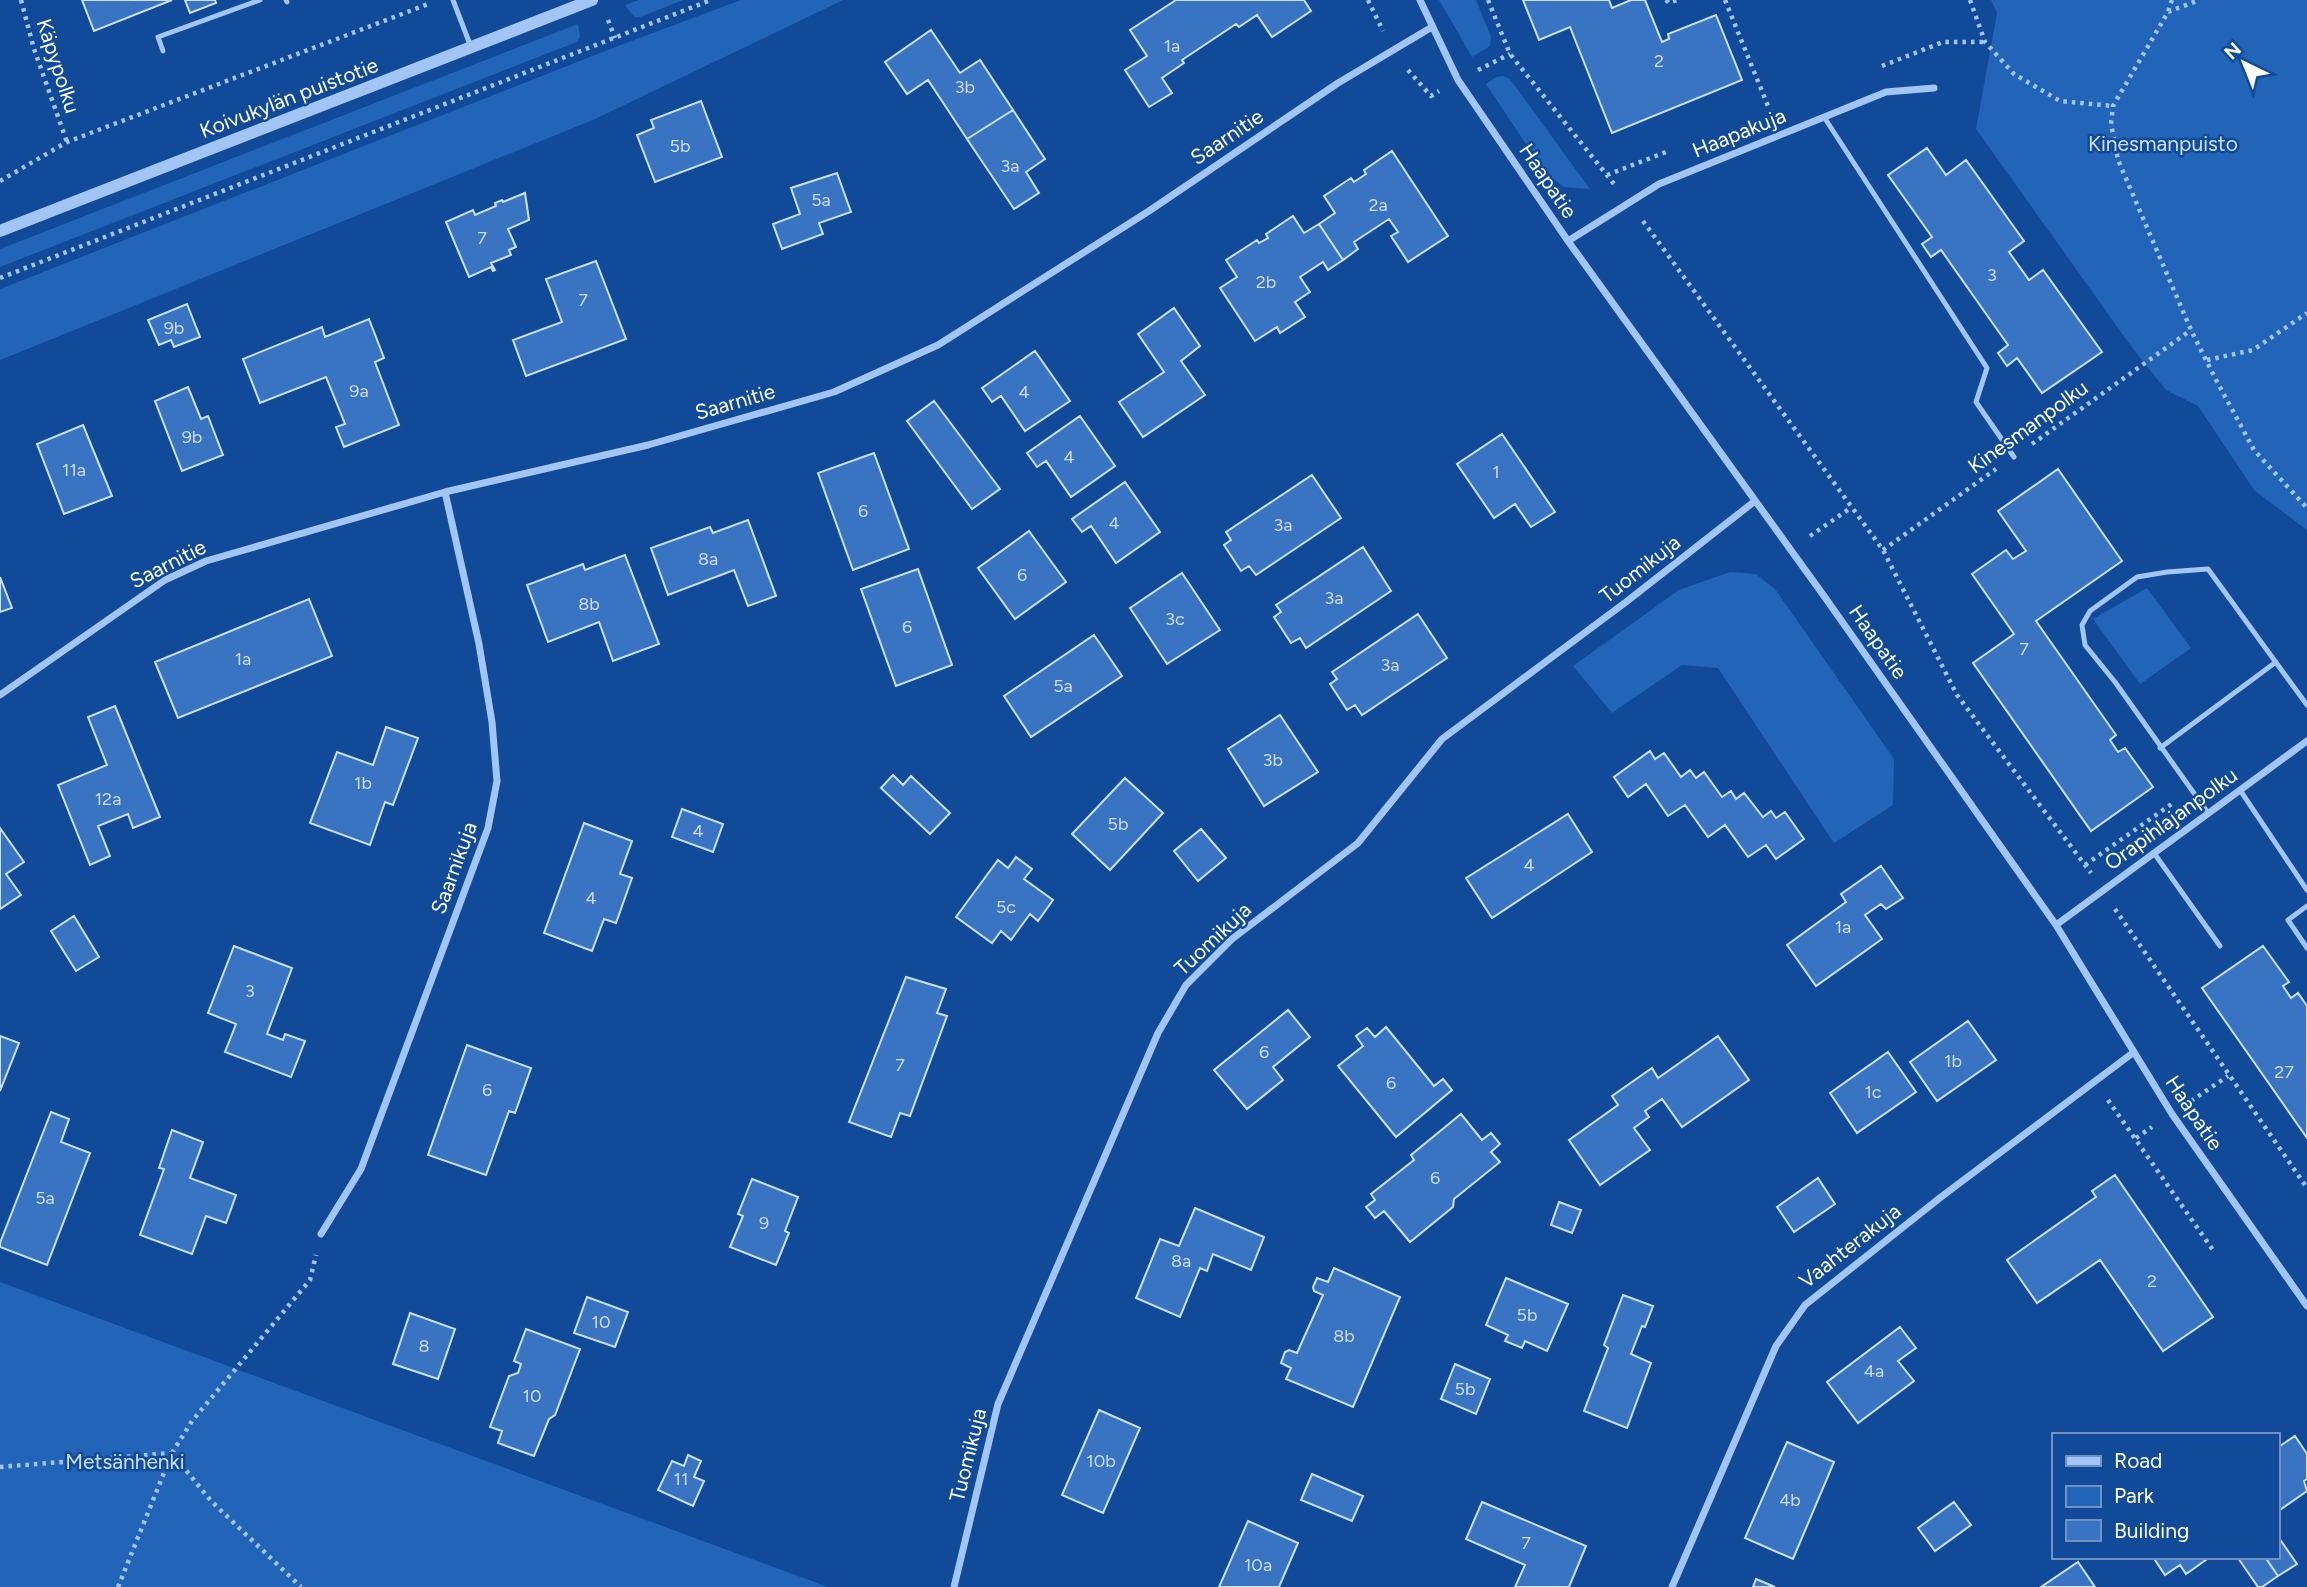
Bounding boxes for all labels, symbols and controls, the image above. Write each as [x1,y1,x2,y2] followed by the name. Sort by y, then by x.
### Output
[31,15,85,116] street label: Käpypolku
[2209,28,2279,98] north arrow
[1164,35,1180,57] house number: 1a
[2220,38,2246,64] text: N
[1654,50,1664,72] house number: 2
[196,52,381,143] street label: Koivukylän puistotie
[955,76,975,98] house number: 3b
[1688,102,1789,163] street label: Haapakuja
[1186,103,1268,170] street label: Saarnitie
[2088,131,2238,156] park label: Kinesmanpuisto
[670,135,690,157] house number: 5b
[1514,139,1582,223] street label: Haapatie
[1001,155,1019,177] house number: 3a
[811,189,831,211] house number: 5a
[1368,194,1388,216] house number: 2a
[477,227,487,249] house number: 7
[1987,264,1997,286] house number: 3
[1256,271,1276,293] house number: 2b
[578,289,588,311] house number: 7
[164,317,184,339] house number: 9b
[1963,375,2093,478] street label: Kinesmanpolku
[692,378,778,425] street label: Saarnitie
[349,380,369,402] house number: 9a
[1018,381,1030,403] house number: 4
[182,426,202,448] house number: 9b
[1063,446,1075,468] house number: 4
[62,459,86,481] house number: 11a
[1492,461,1500,483] house number: 1
[858,500,868,522] house number: 6
[1108,512,1120,534] house number: 4
[1274,514,1292,536] house number: 3a
[1594,529,1685,608] street label: Tuomikuja
[125,534,210,593] street label: Saarnitie
[698,548,718,570] house number: 8a
[1017,564,1027,586] house number: 6
[1325,587,1343,609] house number: 3a
[578,593,600,615] house number: 8b
[1844,600,1913,684] street label: Haapatie
[1165,608,1185,630] house number: 3c
[902,616,912,638] house number: 6
[2019,638,2029,660] house number: 7
[235,648,251,670] house number: 1a
[1381,654,1399,676] house number: 3a
[1053,675,1073,697] house number: 5a
[1263,749,1283,771] house number: 3b
[2100,762,2242,875] street label: Orapihlajanpolku
[354,772,372,794] house number: 1b
[95,788,121,810] house number: 12a
[1108,813,1128,835] house number: 5b
[425,818,482,917] street label: Saarnikuja
[692,820,704,842] house number: 4
[1523,854,1535,876] house number: 4
[585,887,597,909] house number: 4
[996,896,1016,918] house number: 5c
[1169,897,1256,980] street label: Tuomikuja
[1835,916,1851,938] house number: 1a
[245,980,255,1002] house number: 3
[1259,1041,1269,1063] house number: 6
[1944,1050,1962,1072] house number: 1b
[895,1054,905,1076] house number: 7
[2274,1061,2294,1083] house number: 27
[2160,1071,2228,1155] street label: Haapatie
[1386,1072,1396,1094] house number: 6
[482,1079,492,1101] house number: 6
[1864,1081,1882,1103] house number: 1c
[1430,1167,1440,1189] house number: 6
[35,1187,55,1209] house number: 5a
[1794,1198,1906,1293] street label: Vaahterakuja
[759,1212,769,1234] house number: 9
[1171,1250,1191,1272] house number: 8a
[2147,1270,2157,1292] house number: 2
[1517,1304,1537,1326] house number: 5b
[592,1311,610,1333] house number: 10
[1333,1325,1355,1347] house number: 8b
[418,1335,430,1357] house number: 8
[1864,1360,1884,1382] house number: 4a
[1455,1378,1475,1400] house number: 5b
[523,1385,541,1407] house number: 10
[944,1406,991,1504] street label: Tuomikuja
[2052,1433,2279,1559] legend
[2114,1448,2162,1473] text: Road
[65,1449,185,1474] park label: Metsänhenki
[1086,1450,1116,1472] house number: 10b
[674,1468,688,1490] house number: 11
[2114,1483,2155,1508] text: Park
[1779,1489,1801,1511] house number: 4b
[2114,1518,2189,1543] text: Building
[1521,1532,1531,1554] house number: 7
[1244,1554,1272,1576] house number: 10a

